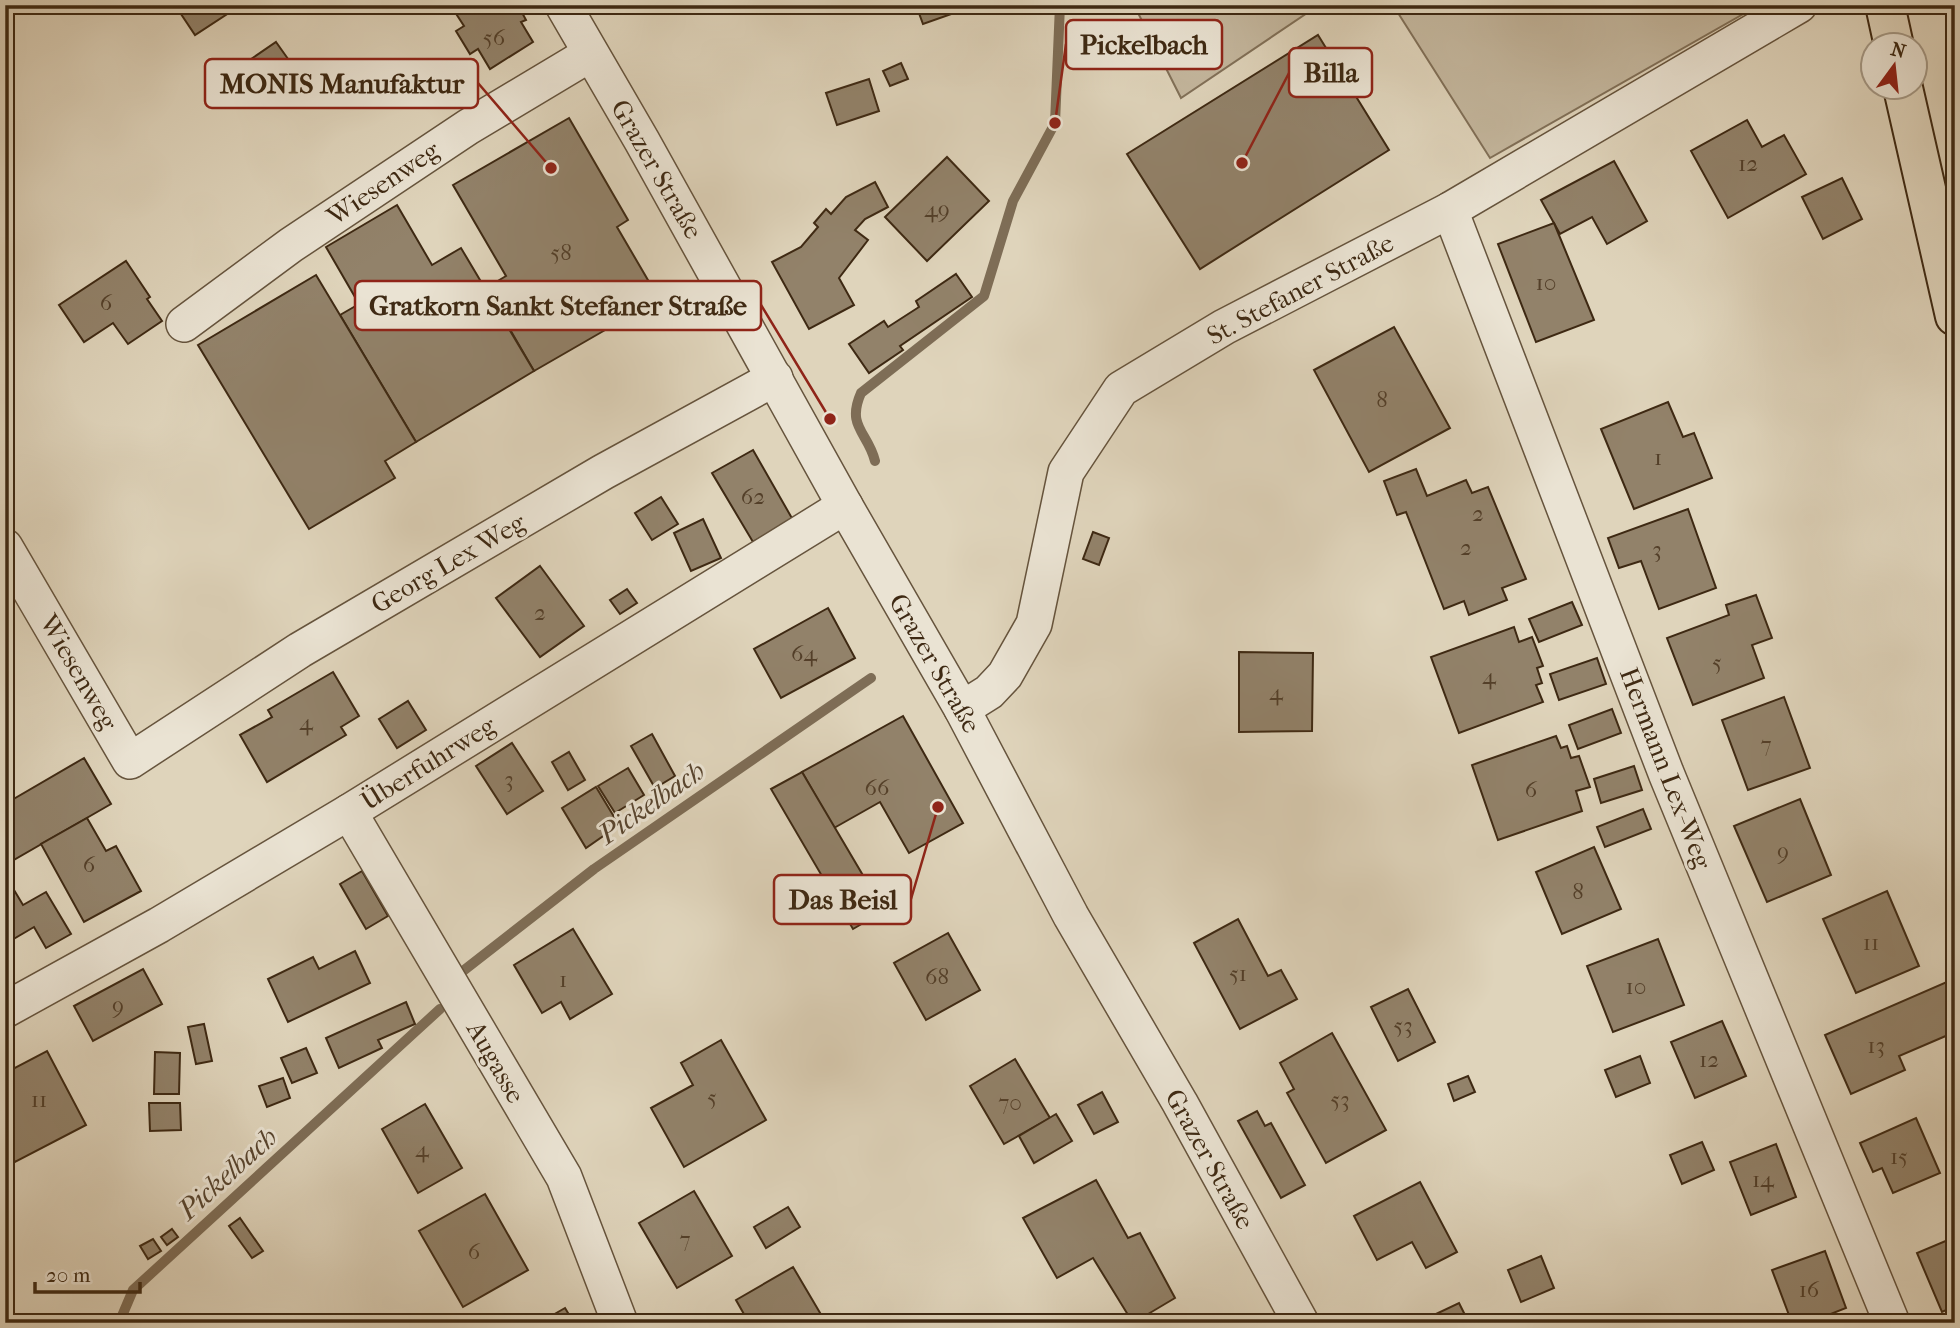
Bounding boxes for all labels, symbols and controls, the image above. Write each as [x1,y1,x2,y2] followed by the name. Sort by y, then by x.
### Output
[1066,20,1222,69] callout: Pickelbach
[483,24,506,51] house number: 56
[1080,28,1208,61] text: Pickelbach
[1858,32,1928,102] north arrow
[1888,38,1909,63] text: N
[1289,48,1372,97] callout: Billa
[1304,56,1360,89] text: Billa
[205,59,478,108] callout: MONIS Manufaktur
[220,67,465,100] text: MONIS Manufaktur
[604,94,709,244] street label: Grazer Straße
[321,134,446,233] street label: Wiesenweg
[1738,150,1758,177] house number: 12
[924,196,950,223] house number: 49
[1202,227,1399,352] street label: St. Stefaner Straße
[550,239,572,266] house number: 58
[1536,269,1556,296] house number: 10
[355,281,761,330] callout: Gratkorn Sankt Stefaner Straße
[100,289,113,316] house number: 6
[369,289,747,322] text: Gratkorn Sankt Stefaner Straße
[1376,386,1388,413] house number: 8
[1654,444,1662,471] house number: 1
[741,483,765,510] house number: 62
[1472,500,1484,527] house number: 2
[366,506,532,620] street label: Georg Lex Weg
[1460,534,1472,561] house number: 2
[1652,536,1662,563] house number: 3
[882,588,987,738] street label: Grazer Straße
[534,599,546,626] house number: 2
[33,608,125,737] street label: Wiesenweg
[791,640,818,667] house number: 64
[1712,649,1722,676] house number: 5
[1482,663,1497,690] house number: 4
[1613,663,1719,874] street label: Hermann Lex-Weg
[1269,679,1284,706] house number: 4
[299,709,314,736] house number: 4
[355,709,502,817] street label: Überfuhrweg
[1760,731,1772,758] house number: 7
[590,754,711,852] water label: Pickelbach
[504,766,514,793] house number: 3
[865,774,890,801] house number: 66
[1525,776,1538,803] house number: 6
[1777,838,1789,865] house number: 9
[83,851,96,878] house number: 6
[774,875,911,924] callout: Das Beisl
[1572,878,1584,905] house number: 8
[789,883,898,916] text: Das Beisl
[1863,929,1879,956] house number: 11
[1229,960,1247,987] house number: 51
[925,963,949,990] house number: 68
[559,966,567,993] house number: 1
[1626,973,1646,1000] house number: 10
[112,992,124,1019] house number: 9
[1393,1012,1413,1039] house number: 53
[459,1015,531,1109] street label: Augasse
[1867,1032,1885,1059] house number: 13
[1699,1046,1719,1073] house number: 12
[707,1084,717,1111] house number: 5
[1158,1084,1261,1235] street label: Grazer Straße
[31,1086,47,1113] house number: 11
[1330,1086,1350,1113] house number: 53
[998,1089,1022,1116] house number: 70
[169,1120,284,1228] water label: Pickelbach
[415,1136,430,1163] house number: 4
[1890,1143,1908,1170] house number: 15
[1752,1166,1775,1193] house number: 14
[679,1226,691,1253] house number: 7
[468,1238,481,1265] house number: 6
[35,1251,140,1295] scale bar
[46,1263,91,1287] text: 20 m
[1799,1276,1820,1303] house number: 16

